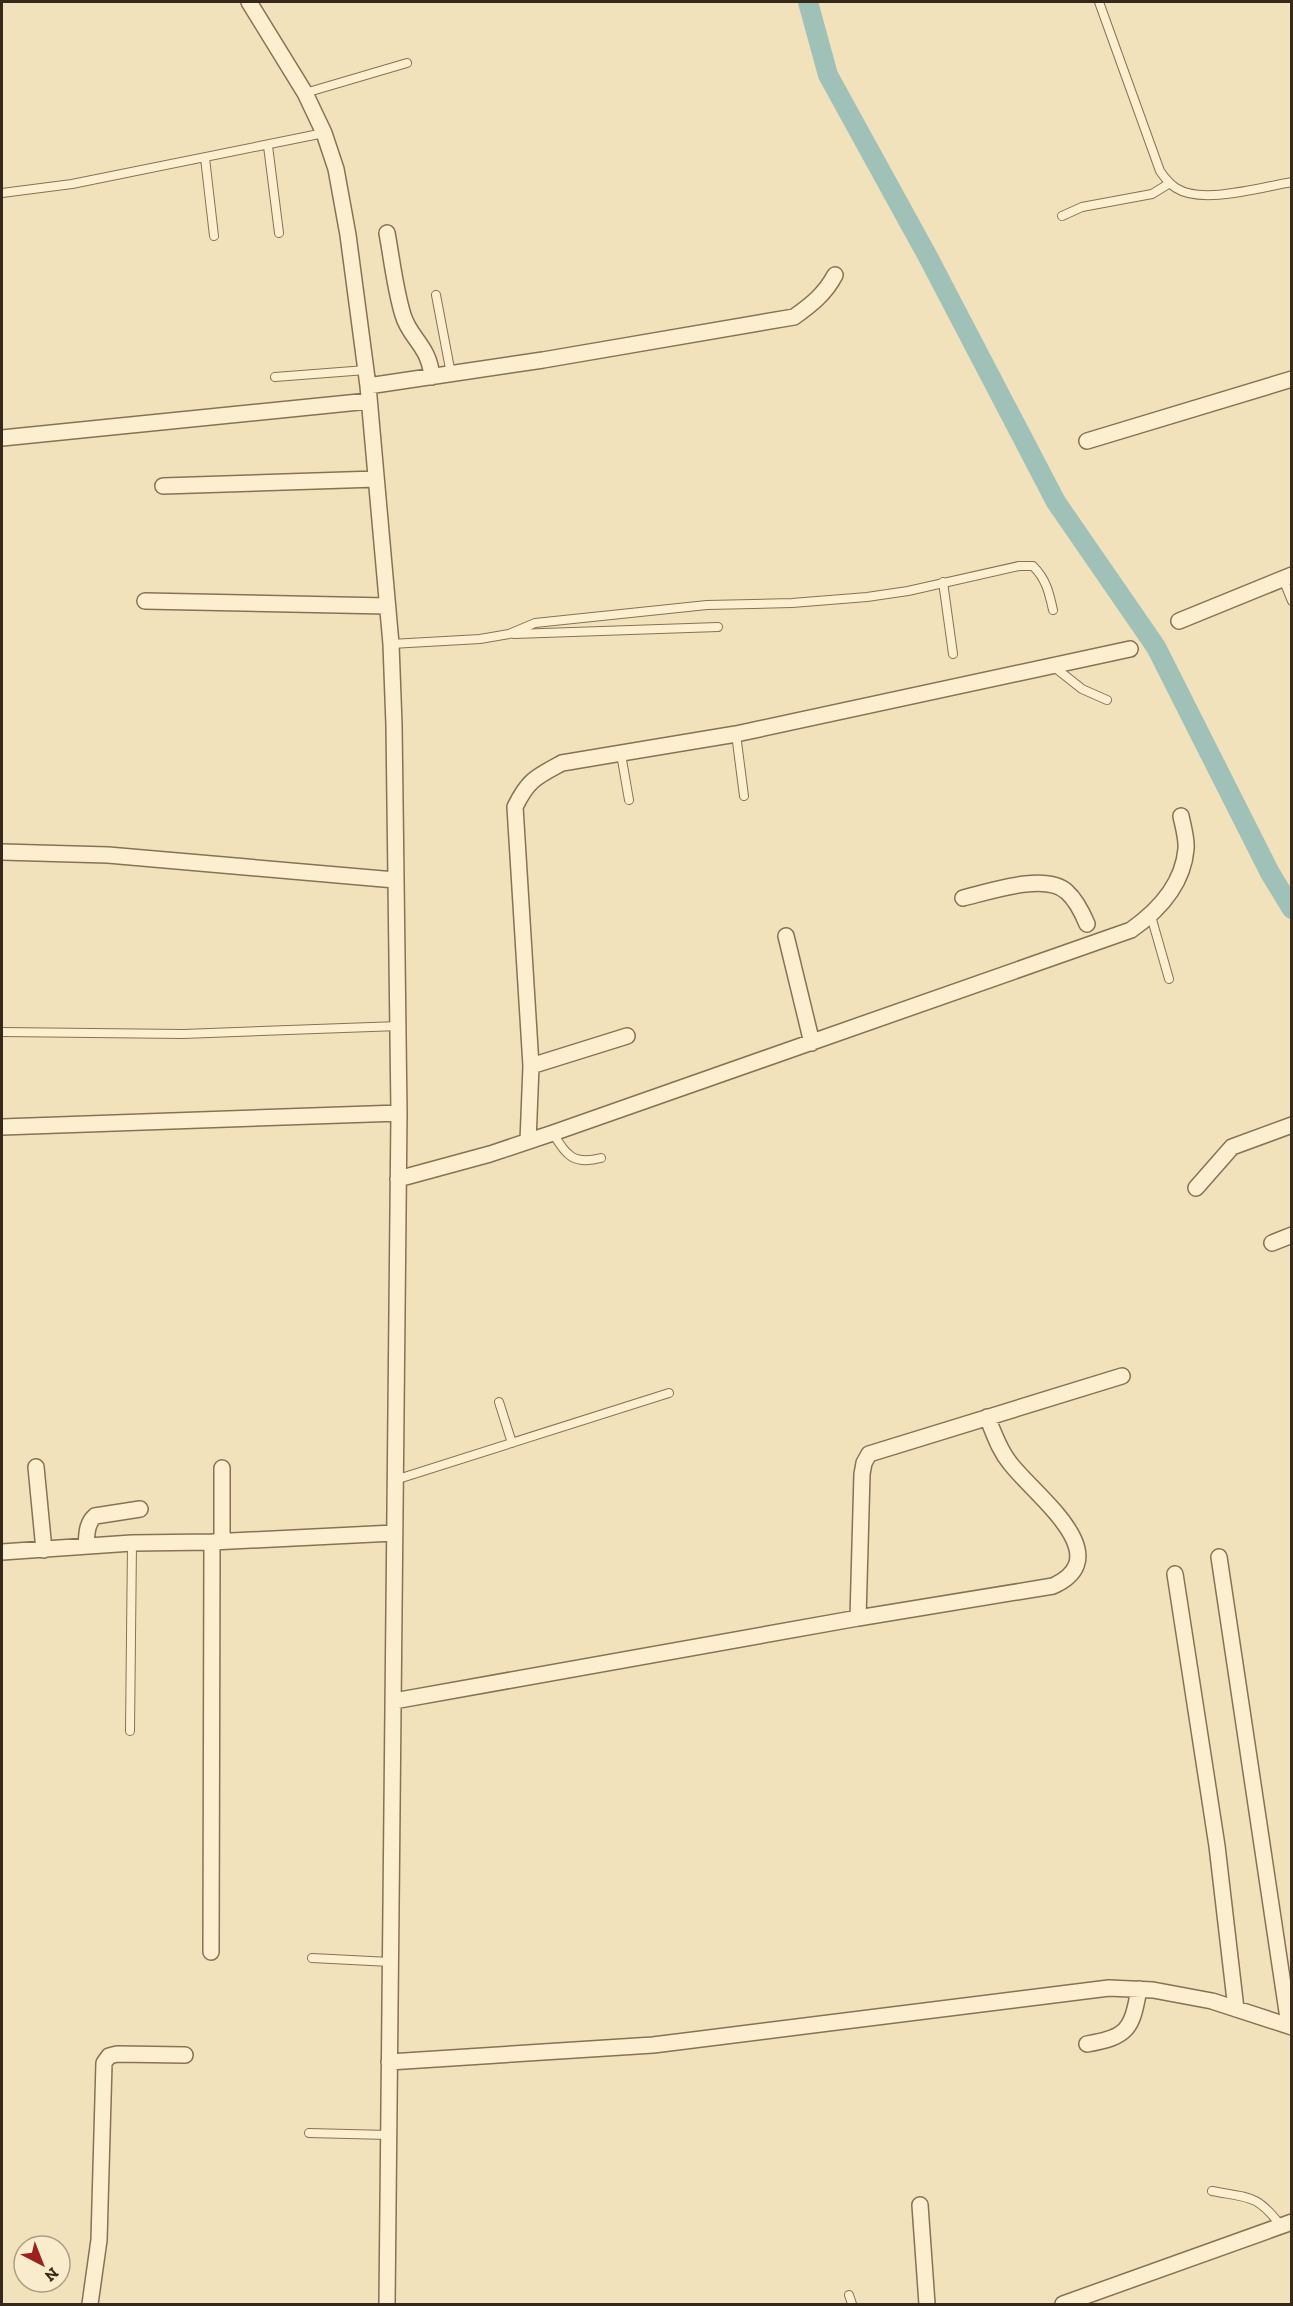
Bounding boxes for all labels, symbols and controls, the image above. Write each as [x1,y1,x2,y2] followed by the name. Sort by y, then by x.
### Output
[12,2234,72,2294] north arrow
[41,2264,63,2286] text: N

